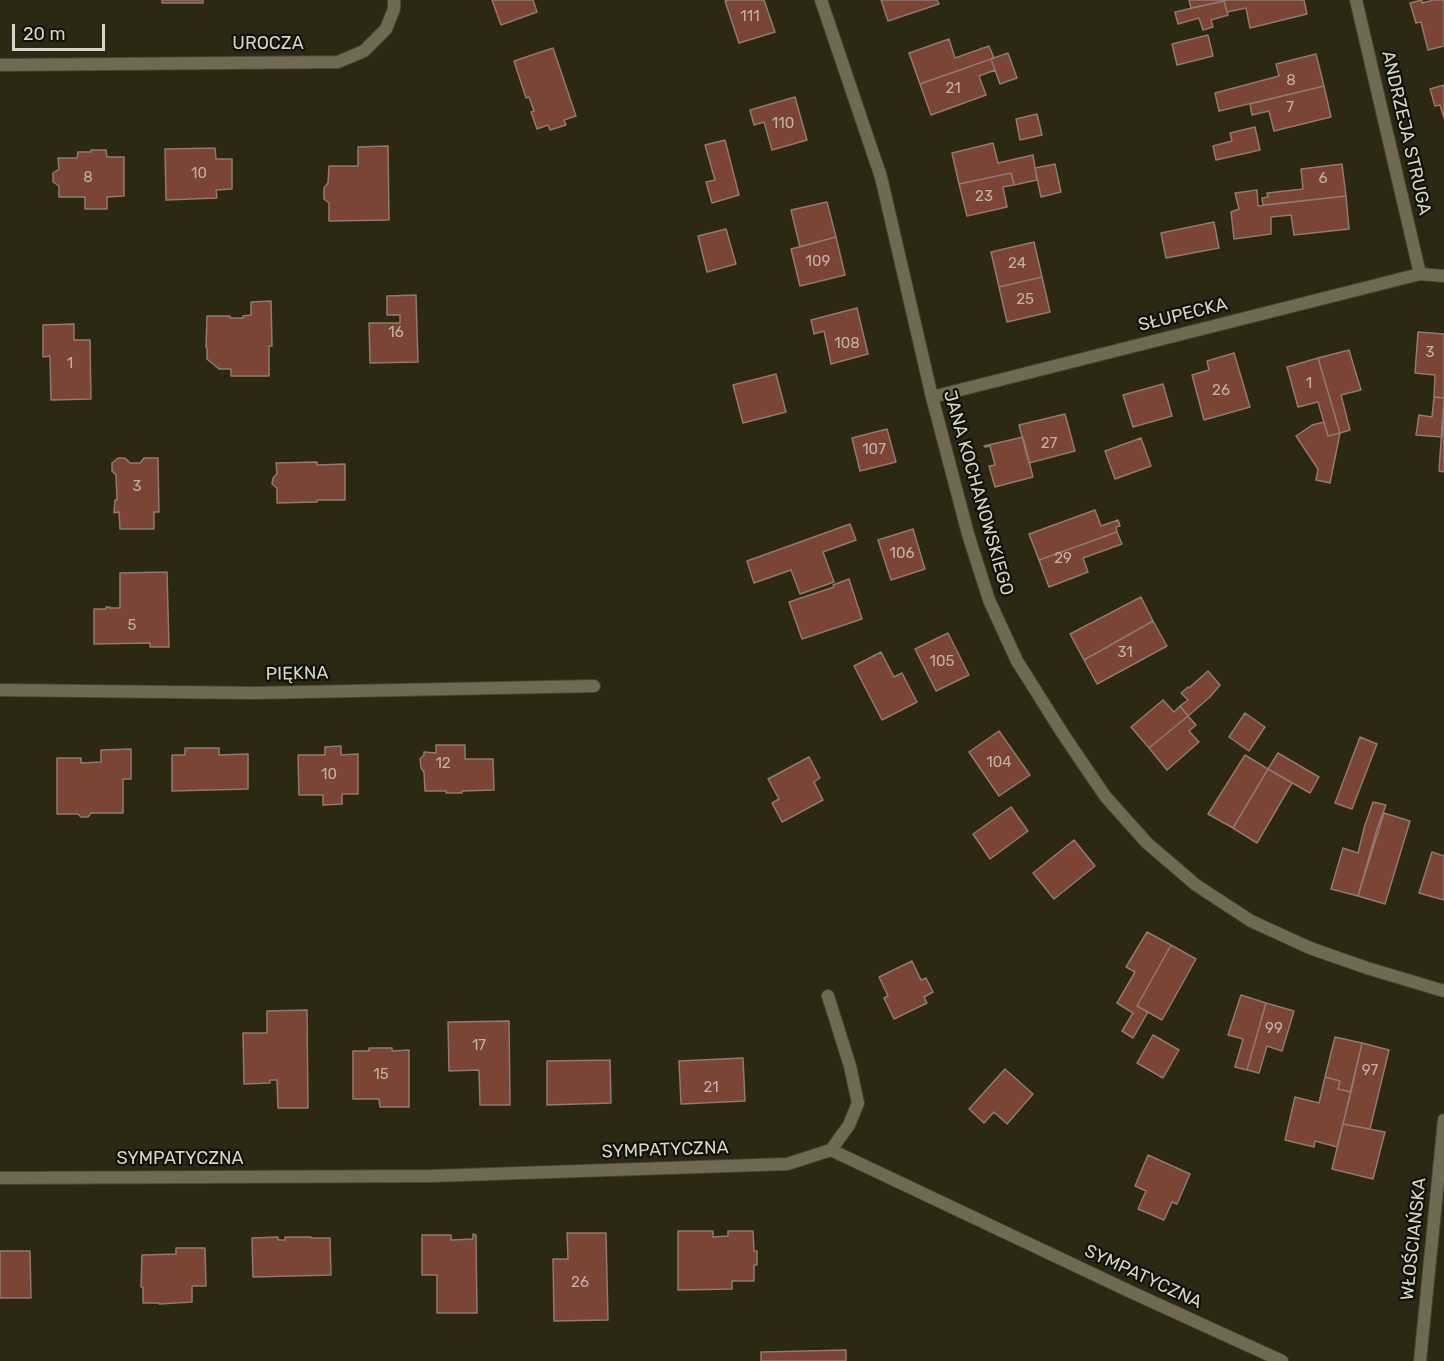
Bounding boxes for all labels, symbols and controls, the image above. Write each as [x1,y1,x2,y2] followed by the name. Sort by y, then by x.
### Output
[740,8,760,26] house number: 111
[15,12,108,50] scale bar
[23,23,65,45] text: 20 m
[232,33,304,55] street label: UROCZA
[1377,49,1435,217] street label: ANDRZEJA STRUGA
[1286,72,1296,90] house number: 8
[945,80,961,98] house number: 21
[1286,99,1294,117] house number: 7
[772,115,794,133] house number: 110
[191,165,207,183] house number: 10
[83,169,93,187] house number: 8
[1318,170,1328,188] house number: 6
[975,188,993,206] house number: 23
[806,253,830,271] house number: 109
[1008,255,1026,273] house number: 24
[1016,291,1034,309] house number: 25
[1136,294,1230,336] street label: SŁUPECKA
[388,324,404,342] house number: 16
[834,335,860,353] house number: 108
[1425,344,1435,362] house number: 3
[67,355,73,373] house number: 1
[1306,375,1312,393] house number: 1
[1212,382,1230,400] house number: 26
[938,388,1018,598] street label: JANA KOCHANOWSKIEGO
[1041,435,1057,453] house number: 27
[862,441,886,459] house number: 107
[132,478,142,496] house number: 3
[890,545,914,563] house number: 106
[1054,550,1072,568] house number: 29
[128,617,136,635] house number: 5
[1117,644,1133,662] house number: 31
[930,653,954,671] house number: 105
[265,663,329,685] street label: PIĘKNA
[986,754,1012,772] house number: 104
[435,755,451,773] house number: 12
[321,766,337,784] house number: 10
[1265,1020,1283,1038] house number: 99
[472,1037,486,1055] house number: 17
[1362,1062,1378,1080] house number: 97
[373,1066,389,1084] house number: 15
[703,1079,719,1097] house number: 21
[601,1137,729,1163] street label: SYMPATYCZNA
[116,1148,244,1170] street label: SYMPATYCZNA
[1397,1176,1431,1302] street label: WŁOŚCIAŃSKA
[1081,1240,1205,1314] street label: SYMPATYCZNA
[571,1274,589,1292] house number: 26

